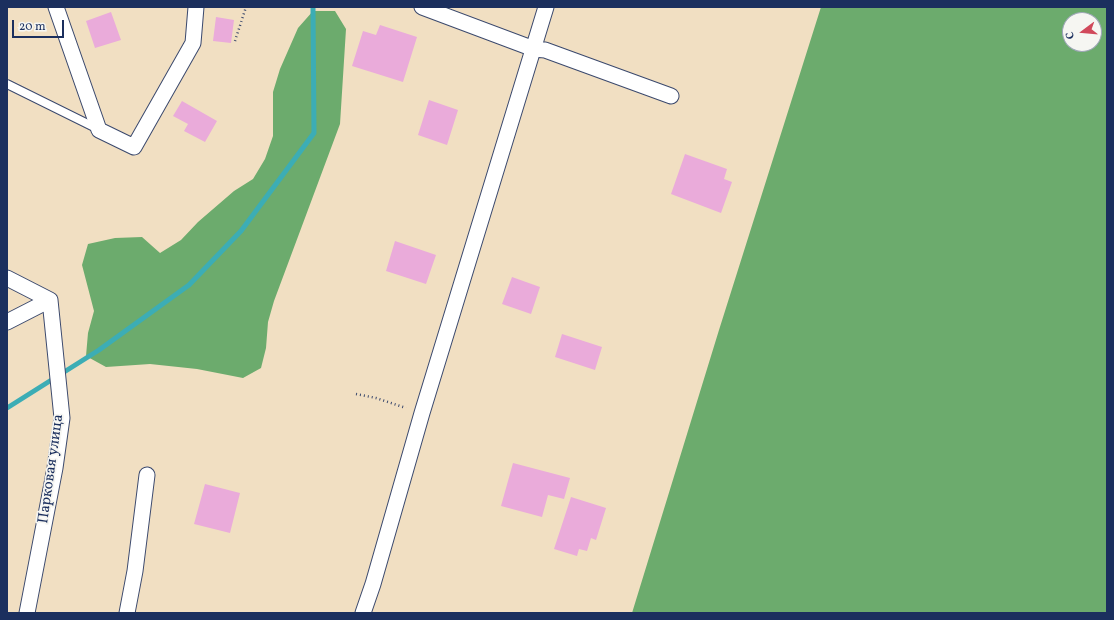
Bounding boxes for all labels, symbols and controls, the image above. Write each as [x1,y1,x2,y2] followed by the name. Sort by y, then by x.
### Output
[14,12,66,38] scale bar
[1062,12,1102,52] north arrow
[19,19,46,35] text: 20 m
[1063,30,1079,41] text: С
[35,413,69,525] street label: Парковая улица

